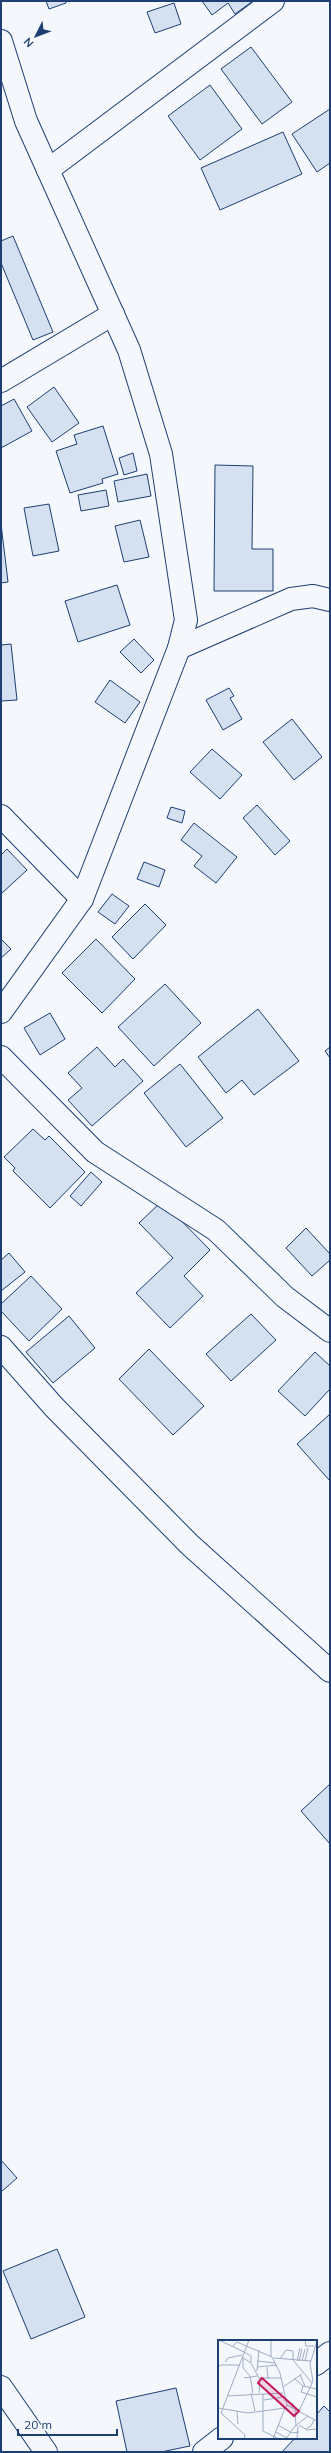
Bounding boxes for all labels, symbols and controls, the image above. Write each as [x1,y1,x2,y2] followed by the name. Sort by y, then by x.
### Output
[16,16,56,56] north arrow
[21,35,37,50] text: N
[218,2340,317,2439] inset map
[18,2411,117,2437] scale bar
[24,2417,52,2432] text: 20 m

